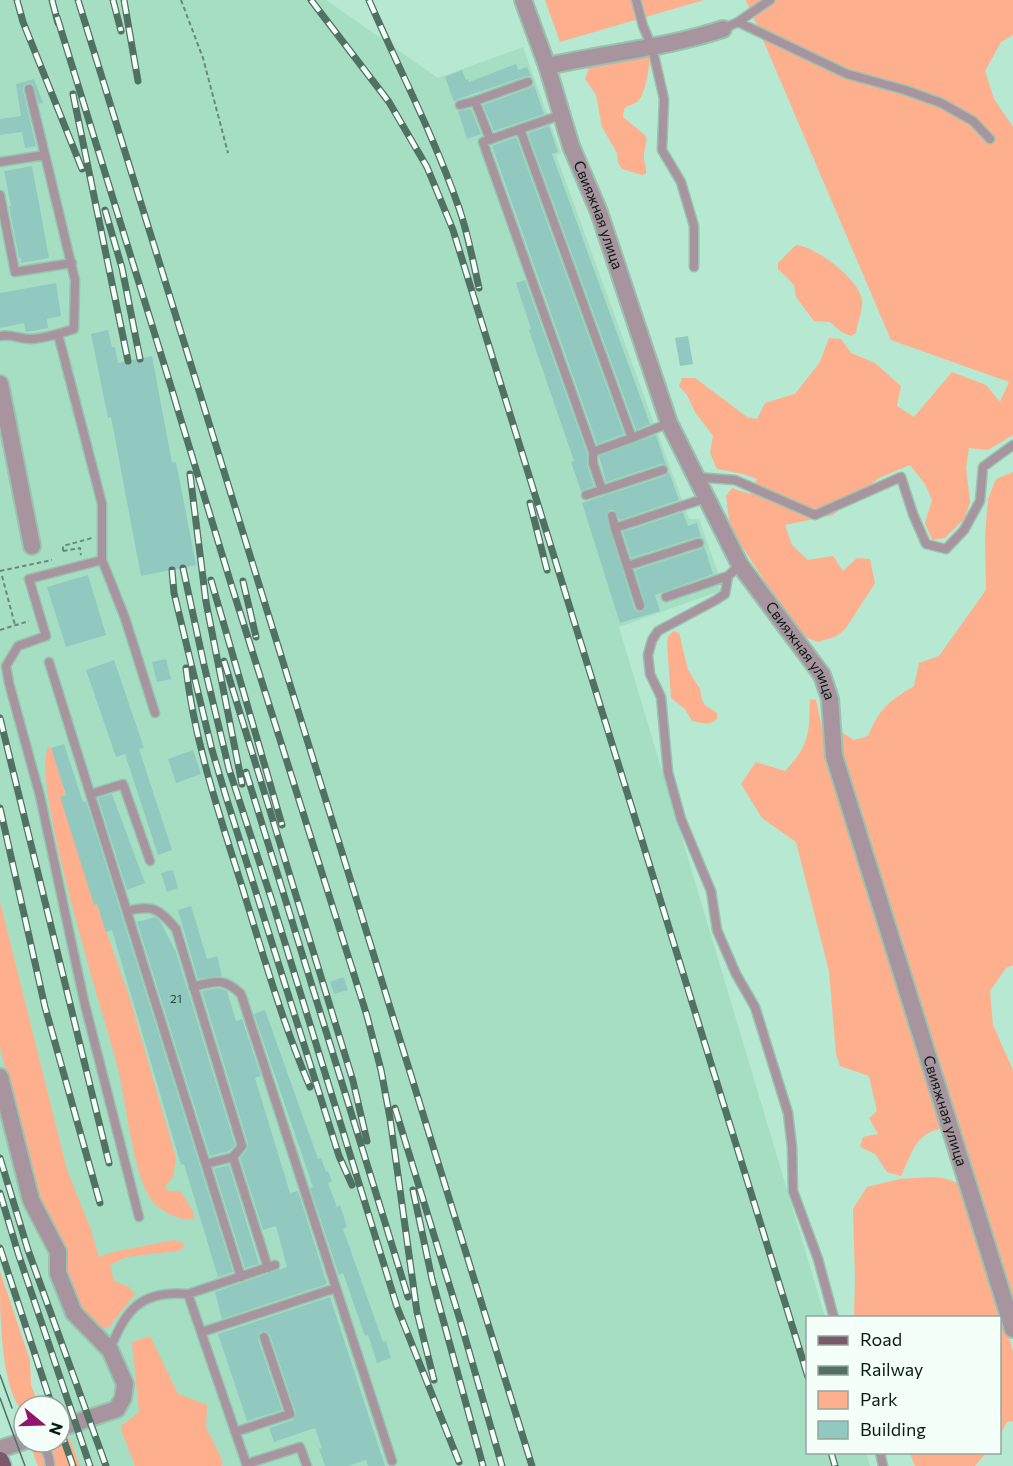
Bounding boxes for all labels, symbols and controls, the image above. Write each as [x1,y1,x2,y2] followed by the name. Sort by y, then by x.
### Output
[570,158,627,271] street label: Свияжная улица
[762,598,840,702] street label: Свияжная улица
[170,991,182,1005] house number: 21
[920,1053,972,1168] street label: Свияжная улица
[806,1316,1001,1454] legend
[860,1328,902,1350] text: Road
[860,1358,923,1380] text: Railway
[860,1388,898,1410] text: Park
[12,1394,72,1454] north arrow
[860,1418,926,1440] text: Building
[46,1420,68,1438] text: N

